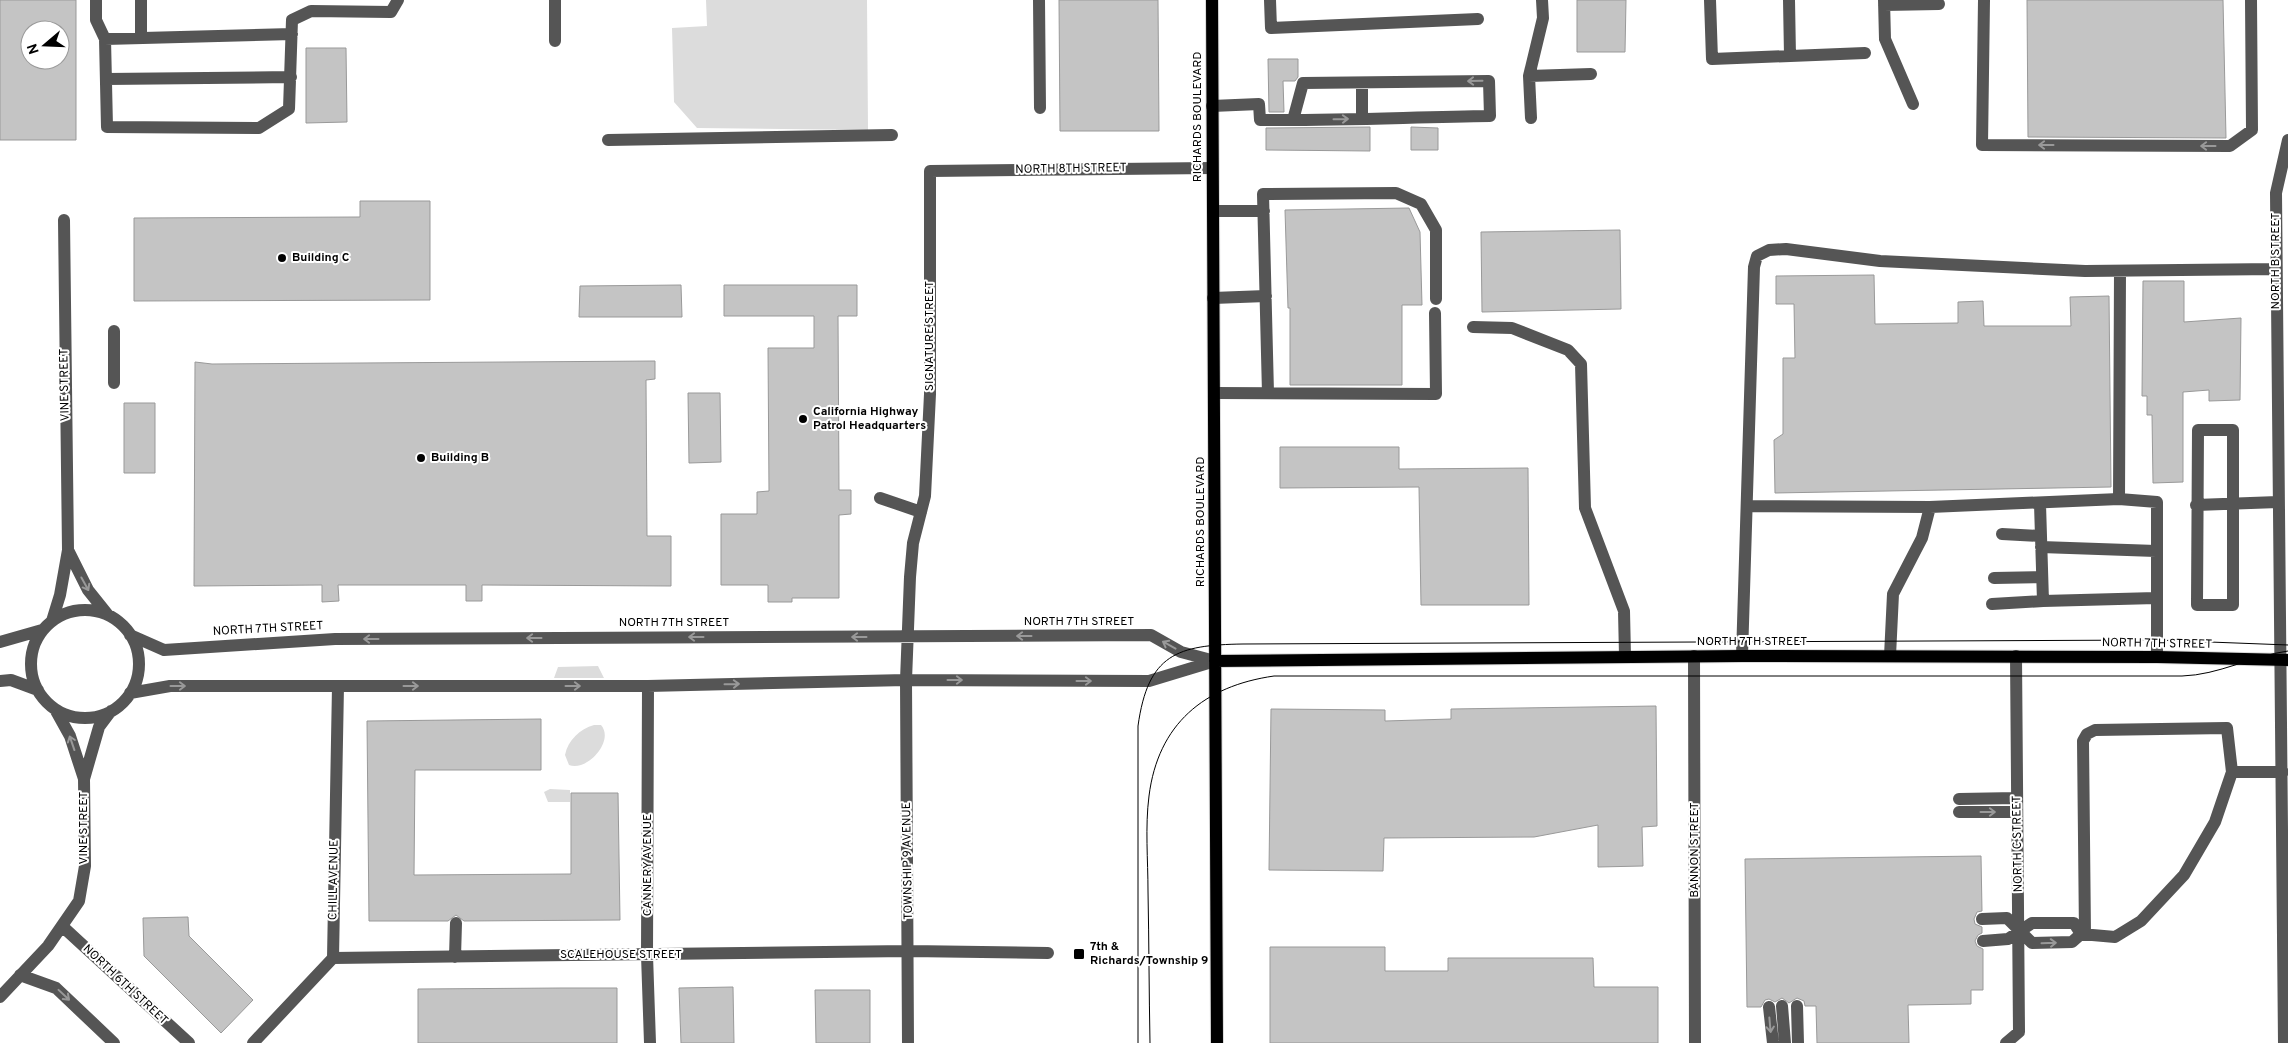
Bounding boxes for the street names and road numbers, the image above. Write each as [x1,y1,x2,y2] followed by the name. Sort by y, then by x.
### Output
[1190,52,1206,182] street label: RICHARDS BOULEVARD
[1015,160,1127,178] street label: NORTH 8TH STREET
[2268,213,2284,309] street label: NORTH B STREET
[922,281,938,391] street label: SIGNATURE STREET
[56,348,74,422] street label: VINE STREET
[1193,457,1209,587] street label: RICHARDS BOULEVARD
[1024,614,1134,630] street label: NORTH 7TH STREET
[619,615,729,631] street label: NORTH 7TH STREET
[212,618,324,640] street label: NORTH 7TH STREET
[1697,634,1807,650] street label: NORTH 7TH STREET
[2102,635,2212,653] street label: NORTH 7TH STREET
[76,792,92,864] street label: VINE STREET
[2009,795,2027,893] street label: NORTH C STREET
[899,802,917,920] street label: TOWNSHIP 9 AVENUE
[1687,802,1703,898] street label: BANNON STREET
[640,814,656,916] street label: CANNERY AVENUE
[325,840,343,920] street label: CHILL AVENUE
[79,941,171,1029] street label: NORTH 6TH STREET
[560,947,682,963] street label: SCALEHOUSE STREET

